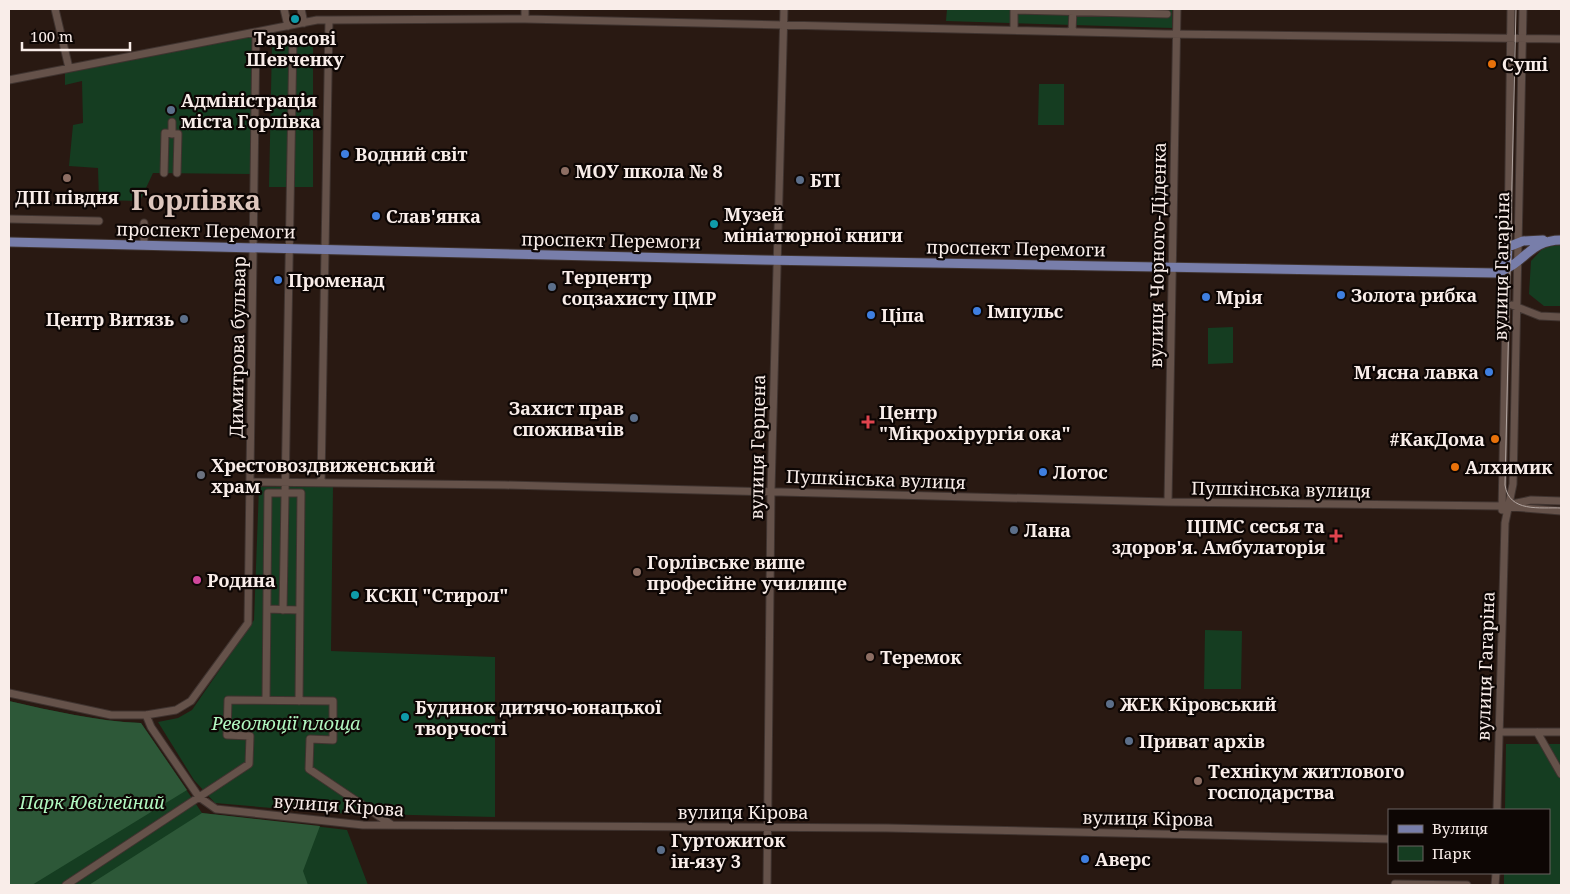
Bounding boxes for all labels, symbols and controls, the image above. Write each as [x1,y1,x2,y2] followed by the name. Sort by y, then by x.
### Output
[289,13,301,25] marker: Тарасові Шевченку
[22,20,130,52] scale bar
[30,26,73,46] text: 100 m
[246,26,344,71] place label: Тарасові Шевченку
[1502,52,1549,76] place label: Суші
[1486,58,1498,70] marker: Суші
[181,88,321,133] place label: Адміністрація міста Горлівка
[165,104,177,116] marker: Адміністрація міста Горлівка
[355,142,468,166] place label: Водний світ
[1143,142,1171,368] street label: вулиця Чорного-Діденка
[339,148,351,160] marker: Водний світ
[575,159,723,183] place label: МОУ школа № 8
[559,165,571,177] marker: МОУ школа № 8
[810,168,841,192] place label: БТІ
[61,172,73,184] marker: ДПІ півдня
[794,174,806,186] marker: БТІ
[131,180,261,218] district label: Горлівка
[15,185,119,209] place label: ДПІ півдня
[1488,191,1514,341] street label: вулиця Гагаріна
[724,202,903,247] place label: Музей мініатюрної книги
[386,204,481,228] place label: Слав'янка
[370,210,382,222] marker: Слав'янка
[116,216,296,244] street label: проспект Перемоги
[708,218,720,230] marker: Музей мініатюрної книги
[521,226,701,254] street label: проспект Перемоги
[926,234,1106,262] street label: проспект Перемоги
[223,256,251,438] street label: Димитрова бульвар
[562,265,717,310] place label: Терцентр соцзахисту ЦМР
[288,268,385,292] place label: Променад
[272,274,284,286] marker: Променад
[546,281,558,293] marker: Терцентр соцзахисту ЦМР
[1351,283,1478,307] place label: Золота рибка
[1216,285,1262,309] place label: Мрія
[1335,289,1347,301] marker: Золота рибка
[1200,291,1212,303] marker: Мрія
[987,299,1063,323] place label: Імпульс
[881,303,925,327] place label: Ціпа
[971,305,983,317] marker: Імпульс
[46,307,174,331] place label: Центр Витязь
[865,309,877,321] marker: Ціпа
[178,313,190,325] marker: Центр Витязь
[1354,360,1479,384] place label: М'ясна лавка
[1483,366,1495,378] marker: М'ясна лавка
[744,374,770,520] street label: вулиця Герцена
[509,396,624,441] place label: Захист прав споживачів
[879,400,1071,445] place label: Центр "Мікрохірургія ока"
[628,412,640,424] marker: Захист прав споживачів
[861,415,875,429] marker: Центр "Мікрохірургія ока"
[1389,427,1485,451] place label: #КакДома
[1489,433,1501,445] marker: #КакДома
[211,453,435,498] place label: Хрестовоздвиженський храм
[1465,455,1553,479] place label: Алхимик
[1053,460,1108,484] place label: Лотос
[1449,461,1461,473] marker: Алхимик
[786,464,966,494] street label: Пушкінська вулиця
[1037,466,1049,478] marker: Лотос
[195,469,207,481] marker: Хрестовоздвиженський храм
[1191,475,1371,503] street label: Пушкінська вулиця
[1112,514,1325,559] place label: ЦПМС сесья та здоров'я. Амбулаторія
[1024,518,1071,542] place label: Лана
[1008,524,1020,536] marker: Лана
[1329,529,1343,543] marker: ЦПМС сесья та здоров'я. Амбулаторія
[647,550,847,595] place label: Горлівське вище професійне училище
[631,566,643,578] marker: Горлівське вище професійне училище
[207,568,276,592] place label: Родина
[191,574,203,586] marker: Родина
[365,583,509,607] place label: КСКЦ "Стирол"
[349,589,361,601] marker: КСКЦ "Стирол"
[1470,591,1500,741] street label: вулиця Гагаріна
[880,645,962,669] place label: Теремок
[864,651,876,663] marker: Теремок
[1120,692,1276,716] place label: ЖЕК Кіровський
[415,695,662,740] place label: Будинок дитячо-юнацької творчості
[1104,698,1116,710] marker: ЖЕК Кіровський
[211,711,360,735] park label: Революції площа
[399,711,411,723] marker: Будинок дитячо-юнацької творчості
[1139,729,1265,753] place label: Приват архів
[1123,735,1135,747] marker: Приват архів
[1208,759,1405,804] place label: Технікум житлового господарства
[1192,775,1204,787] marker: Технікум житлового господарства
[273,788,405,822] street label: вулиця Кірова
[18,790,165,814] park label: Парк Ювілейний
[677,800,809,824] street label: вулиця Кірова
[1082,805,1214,831] street label: вулиця Кірова
[1388,809,1550,874] legend
[1432,818,1488,838] text: Вулиця
[671,828,786,873] place label: Гуртожиток ін-язу 3
[1432,843,1471,863] text: Парк
[655,844,667,856] marker: Гуртожиток ін-язу 3
[1095,847,1151,871] place label: Аверс
[1079,853,1091,865] marker: Аверс

